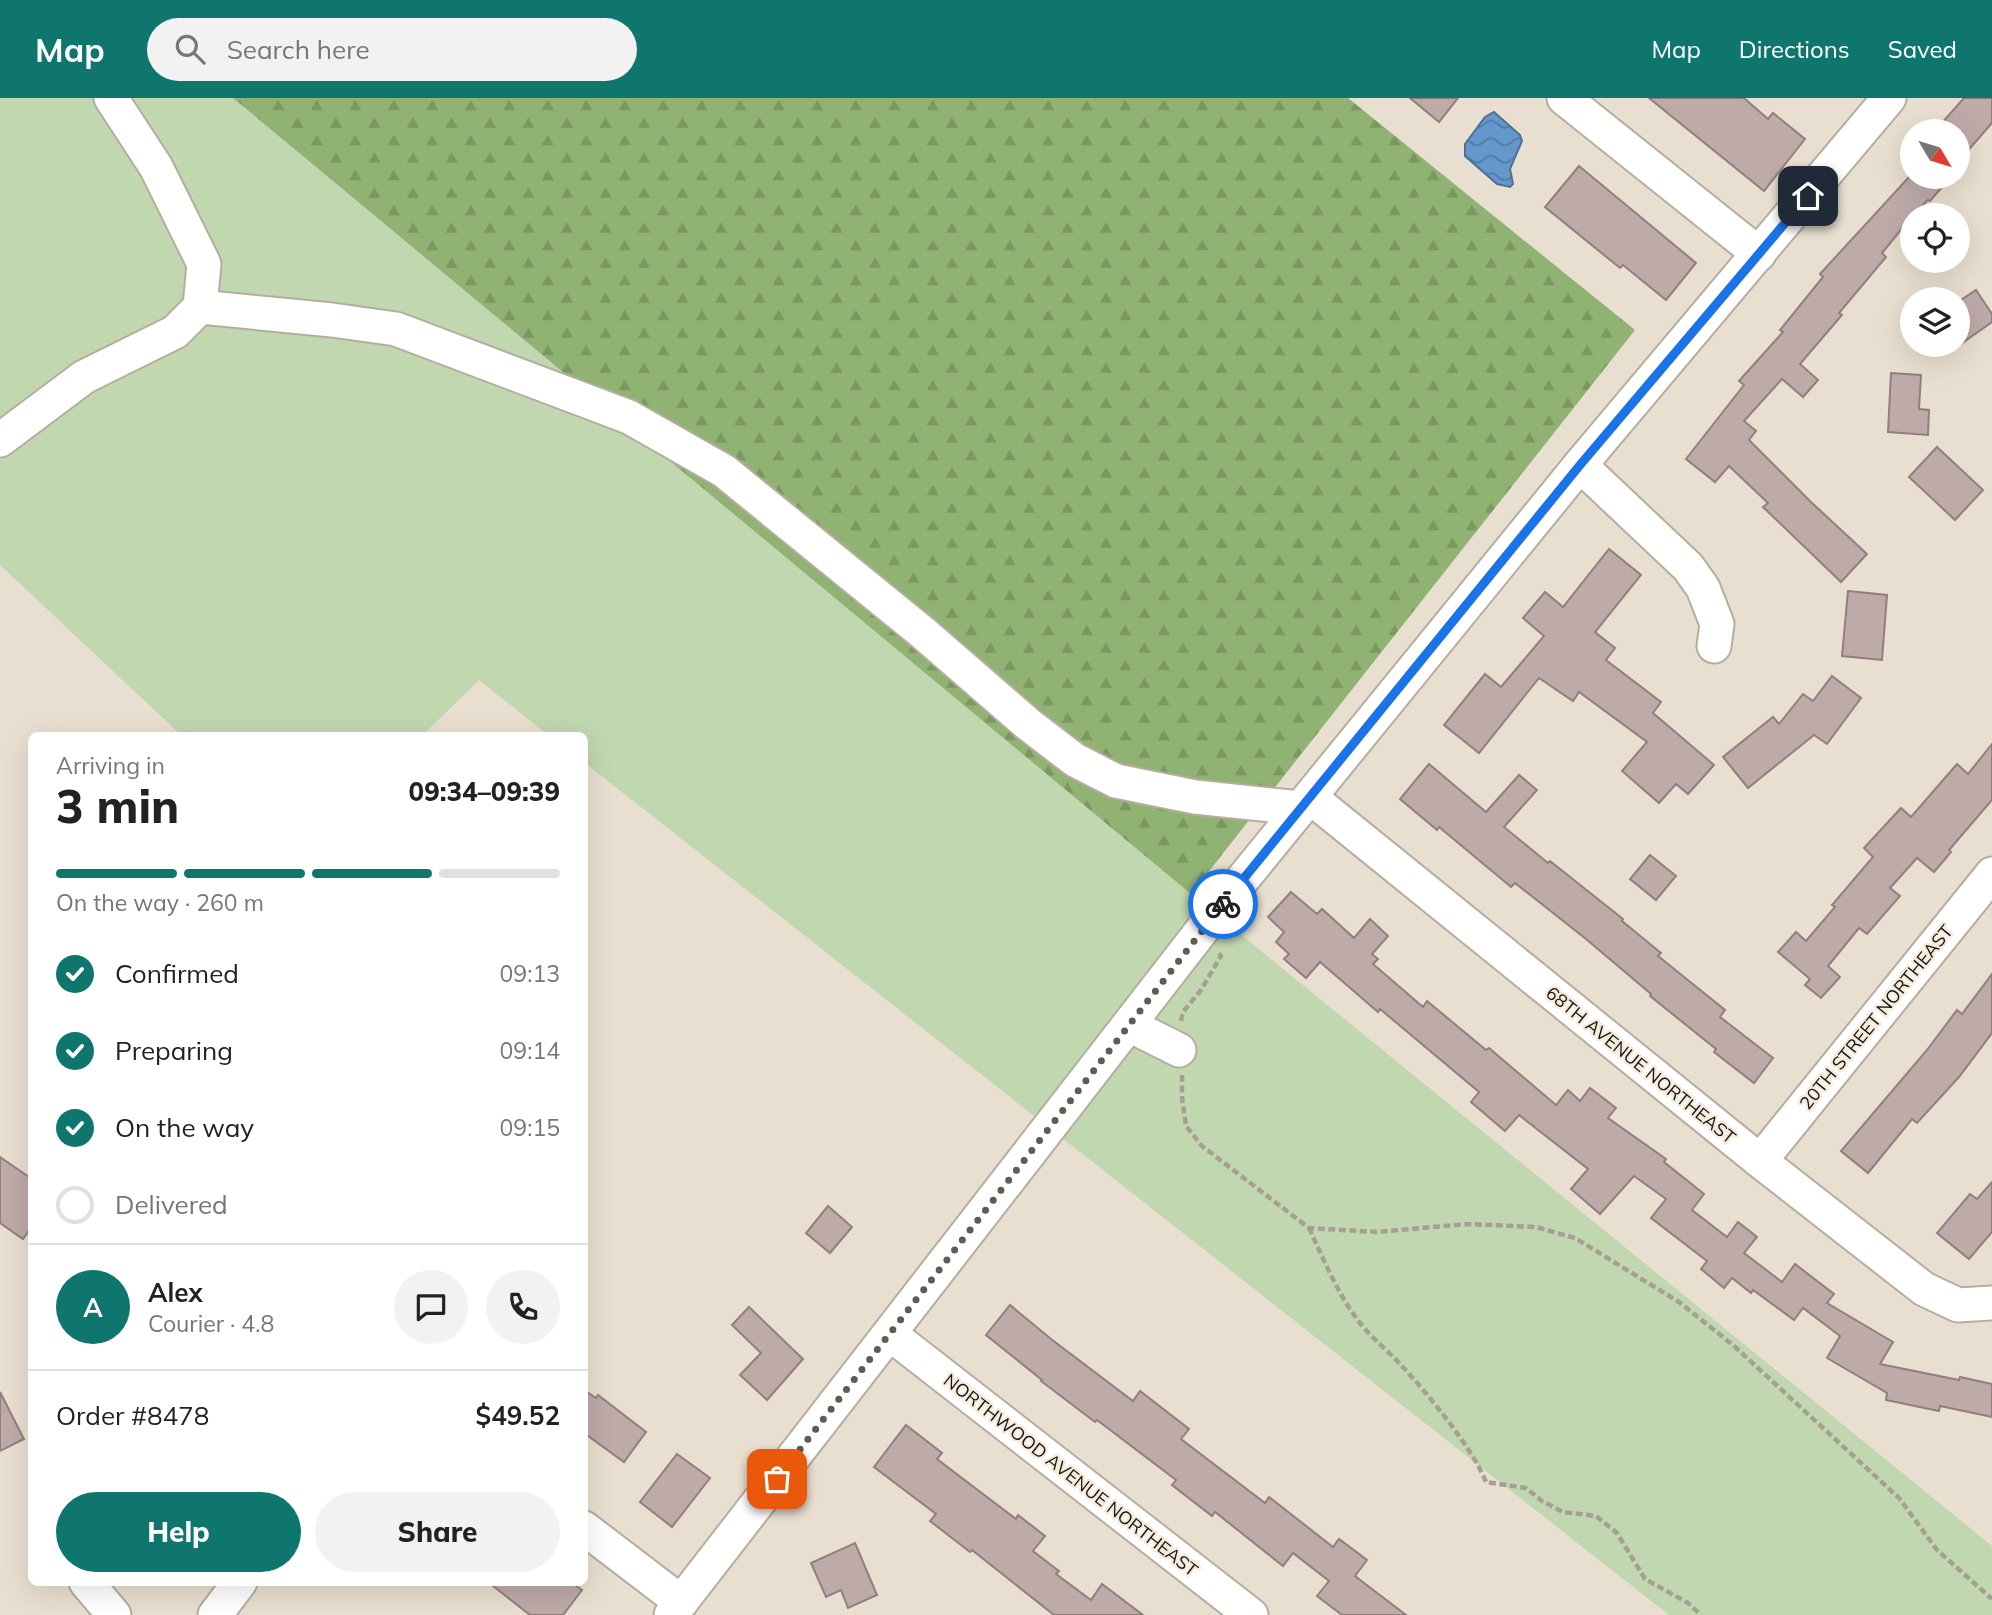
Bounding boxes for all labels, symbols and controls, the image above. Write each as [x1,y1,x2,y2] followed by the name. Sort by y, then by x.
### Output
[147,18,637,81] search box
[35,29,105,70] text: Map
[171,30,209,68] icon: search
[227,33,370,66] text: Search here
[1651,34,1701,64] text: Map
[1739,34,1850,64] text: Directions
[1888,34,1957,64] text: Saved
[1900,119,1970,189] north arrow
[1900,119,1970,357] map controls
[1778,166,1838,226] pin
[1789,177,1827,215] icon: home
[1900,203,1970,273] button: locate
[1900,287,1970,357] button: layers
[56,751,165,780] text: Arriving in
[409,775,560,808] text: 09:34–09:39
[56,777,179,835] text: 3 min
[1188,869,1258,939] courier
[1204,885,1242,923] icon: bike
[56,888,264,917] text: On the way · 260 m
[1794,920,1958,1114] street label: 20TH STREET NORTHEAST
[56,955,94,993] icon: check
[115,957,239,990] text: Confirmed
[500,959,560,988] text: 09:13
[1541,981,1741,1149] street label: 68TH AVENUE NORTHEAST
[56,1032,94,1070] icon: check
[115,1034,233,1067] text: Preparing
[500,1036,560,1065] text: 09:14
[56,1109,94,1147] icon: check
[115,1111,254,1144] text: On the way
[500,1113,560,1142] text: 09:15
[115,1188,228,1221] text: Delivered
[394,1270,468,1344] button: chat
[486,1270,560,1344] button: phone
[148,1276,203,1309] text: Alex
[83,1291,103,1324] text: A
[148,1309,274,1338] text: Courier · 4.8
[939,1369,1203,1582] street label: NORTHWOOD AVENUE NORTHEAST
[56,1399,209,1432] text: Order #8478
[476,1399,560,1432] text: $49.52
[747,1449,807,1509] pin
[758,1460,796,1498] icon: bag
[56,1492,301,1572] button: Help
[315,1492,560,1572] button: Share

